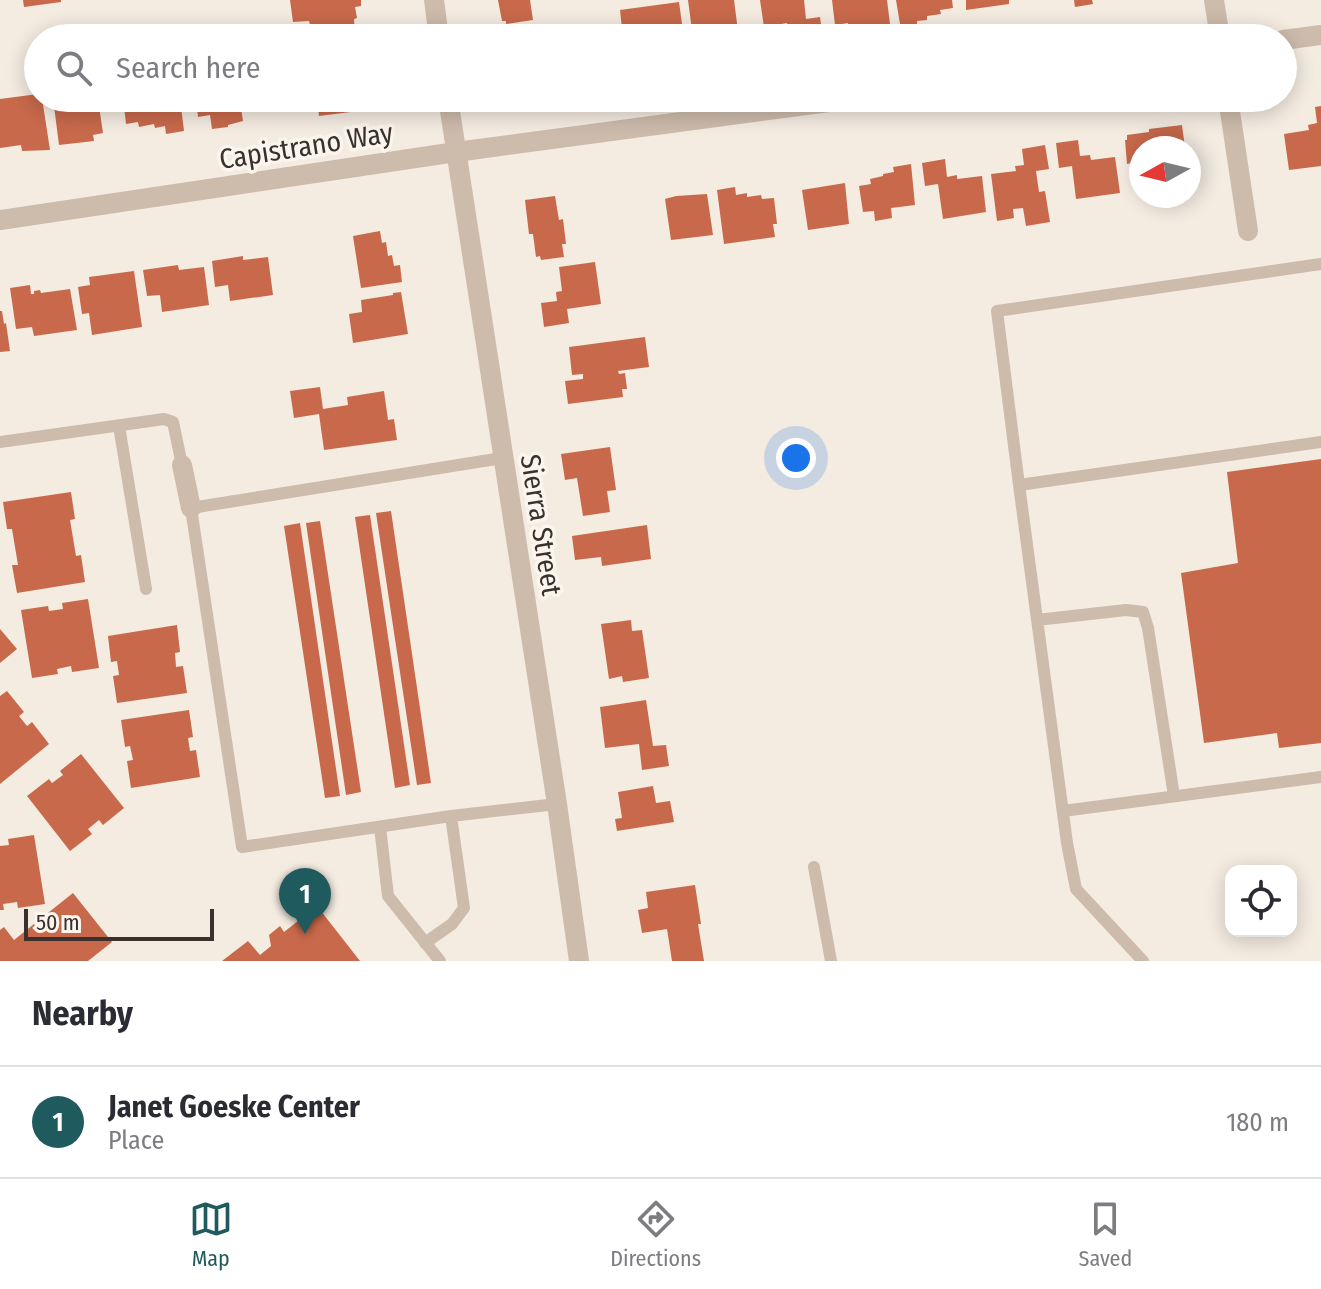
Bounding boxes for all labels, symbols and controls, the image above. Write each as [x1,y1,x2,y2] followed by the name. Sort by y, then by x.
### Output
[24,24,1297,112] search box
[52,46,96,90] icon: search
[116,50,261,86] text: Search here
[217,116,396,176] street label: Capistrano Way
[1129,136,1201,208] north arrow
[776,438,816,478] your location
[514,452,569,599] street label: Sierra Street
[1225,865,1297,937] map controls
[1225,865,1297,937] button: locate
[279,868,331,934] pin: 1
[24,905,214,941] scale bar
[36,909,80,936] text: 50 m
[32,993,133,1034] text: Nearby
[108,1089,360,1125] text: Janet Goeske Center
[53,1107,64,1138] text: 1
[1226,1107,1289,1138] text: 180 m
[108,1125,164,1156] text: Place
[189,1197,233,1272] tab: Map
[610,1197,701,1272] tab: Directions
[1079,1197,1132,1272] tab: Saved

